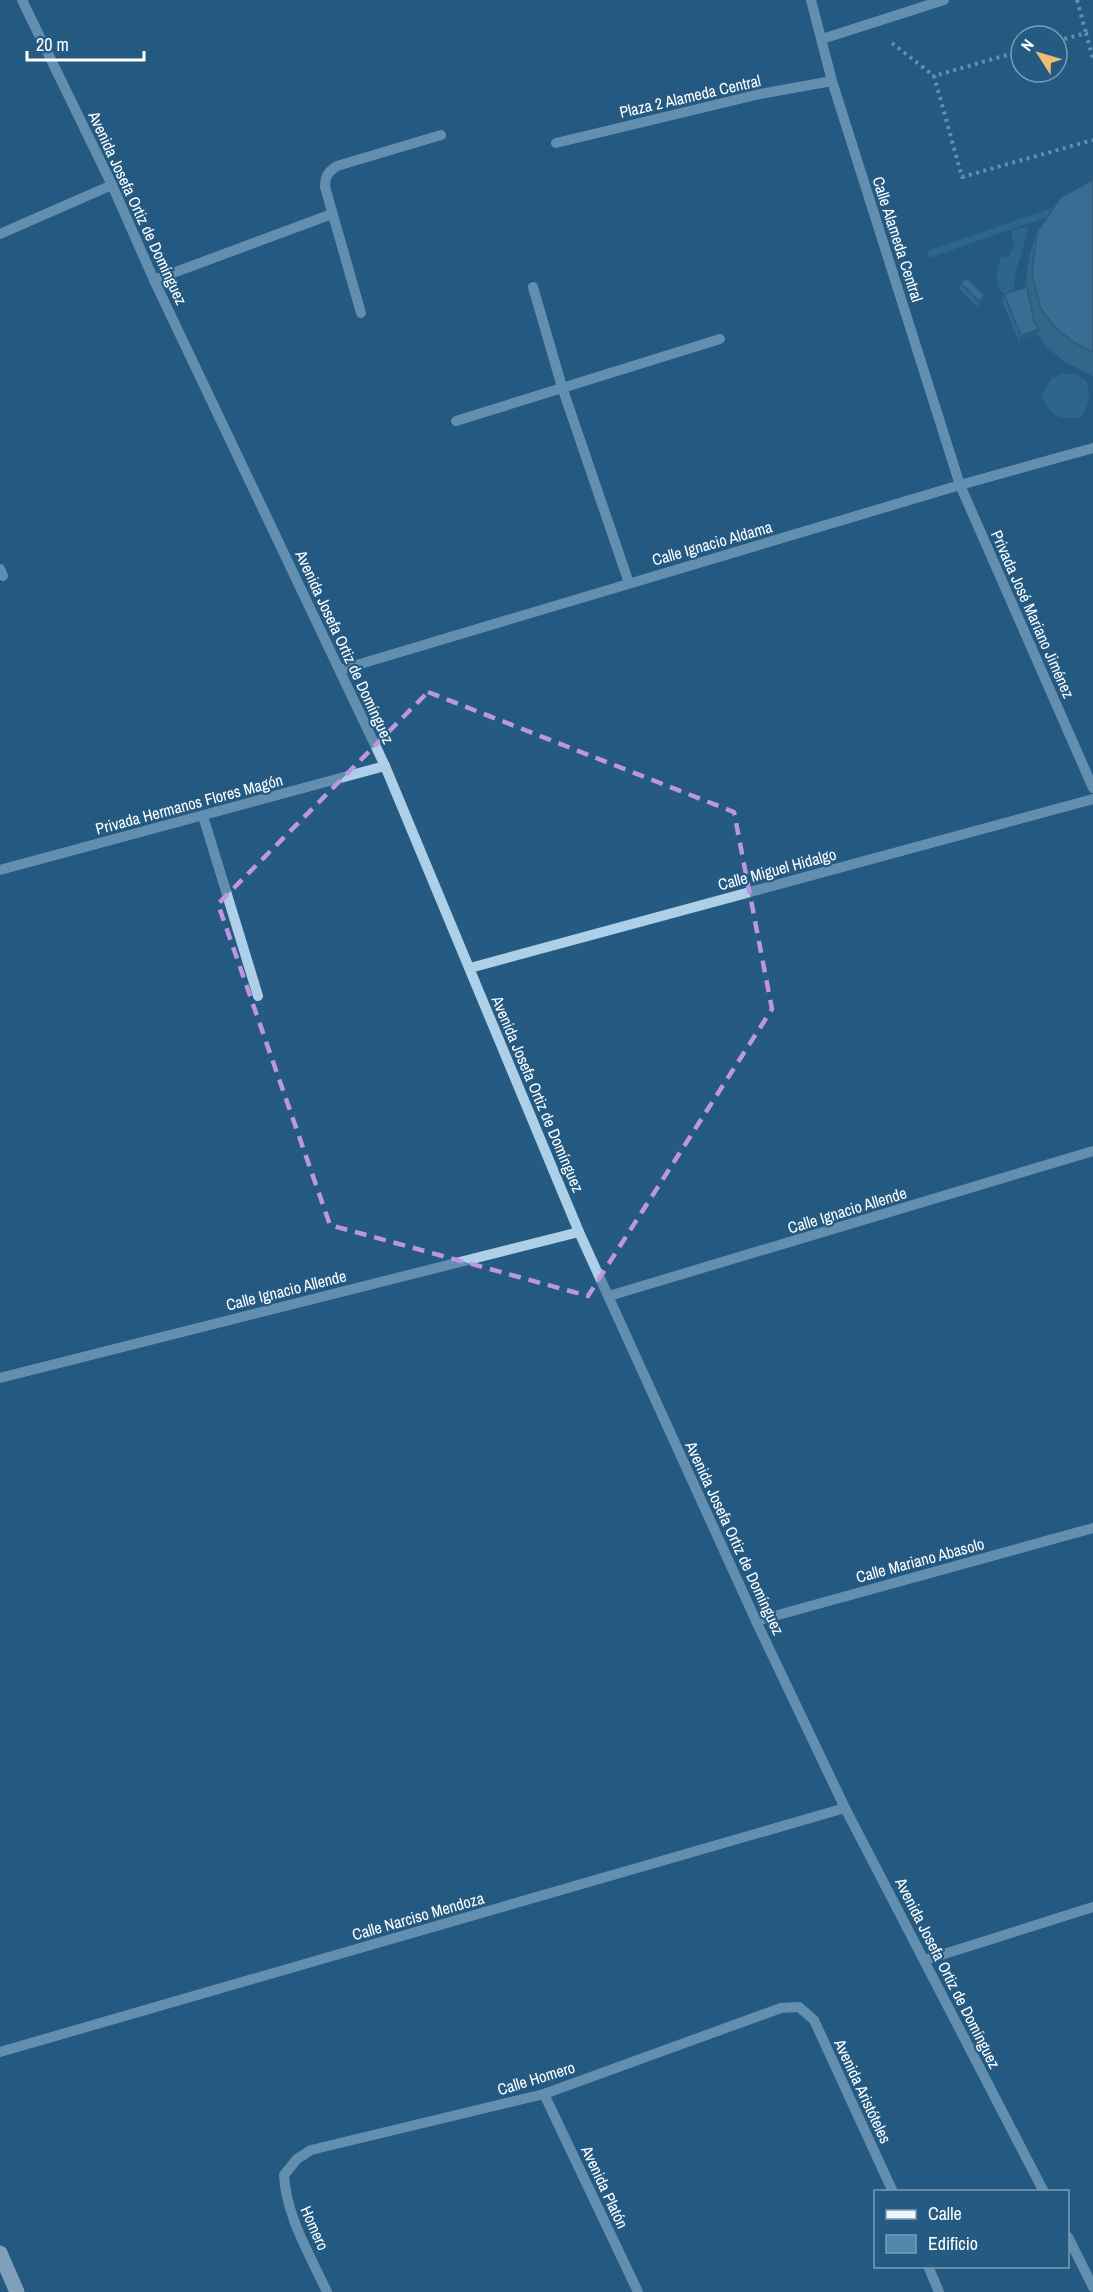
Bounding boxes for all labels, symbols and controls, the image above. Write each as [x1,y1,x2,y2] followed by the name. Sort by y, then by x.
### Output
[27,24,144,62] scale bar
[1009,24,1069,84] north arrow
[36,32,69,57] text: 20 m
[1015,35,1039,55] text: N
[617,69,763,123] street label: Plaza 2 Alameda Central
[83,107,193,309] street label: Avenida Josefa Ortiz de Domínguez
[867,174,929,305] street label: Calle Alameda Central
[649,515,775,571] street label: Calle Ignacio Aldama
[986,527,1080,702] street label: Privada José Mariano Jiménez
[290,546,400,748] street label: Avenida Josefa Ortiz de Domínguez
[93,768,285,840] street label: Privada Hermanos Flores Magón
[715,843,839,895] street label: Calle Miguel Hidalgo
[486,992,590,1196] street label: Avenida Josefa Ortiz de Domínguez
[785,1181,909,1239] street label: Calle Ignacio Allende
[224,1264,348,1316] street label: Calle Ignacio Allende
[680,1437,790,1639] street label: Avenida Josefa Ortiz de Domínguez
[853,1532,987,1588] street label: Calle Mariano Abasolo
[890,1873,1006,2073] street label: Avenida Josefa Ortiz de Domínguez
[349,1886,487,1945] street label: Calle Narciso Mendoza
[829,2034,897,2147] street label: Avenida Aristóteles
[494,2056,578,2100] street label: Calle Homero
[576,2141,634,2232] street label: Avenida Platón
[874,2190,1069,2268] legend
[928,2201,962,2226] text: Calle
[295,2202,335,2254] street label: Homero
[928,2231,978,2256] text: Edificio

